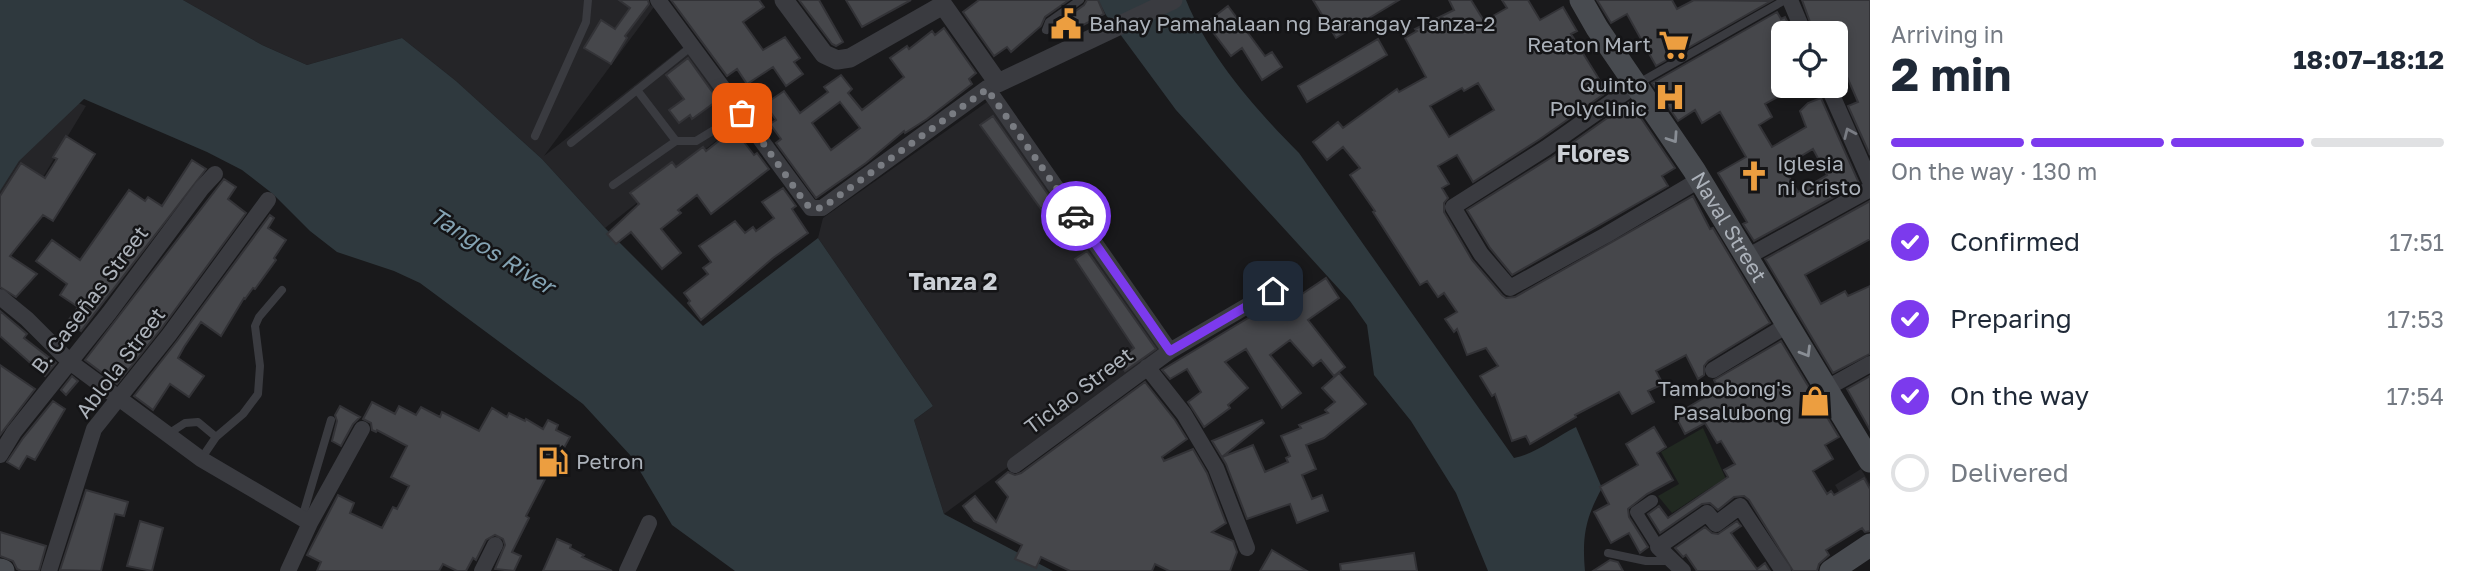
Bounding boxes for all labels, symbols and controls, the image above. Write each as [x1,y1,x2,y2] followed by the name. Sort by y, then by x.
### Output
[1049,7,1083,41] public building icon: Bahay Pamahalaan ng Barangay Tanza-2
[1089,10,1495,36] place label: Bahay Pamahalaan ng Barangay Tanza-2
[1891,20,2004,48] text: Arriving in
[1771,21,1848,98] map controls
[1771,21,1848,98] button: locate
[1657,28,1691,62] supermarket icon: Reaton Mart
[1527,31,1651,57] place label: Reaton Mart
[2293,44,2444,75] text: 18:07–18:12
[1891,46,2011,101] text: 2 min
[1549,71,1647,121] place label: Quinto Polyclinic
[1653,80,1687,114] hospital icon: Quinto Polyclinic
[712,83,772,143] pin
[723,94,761,132] icon: bag
[1843,128,1857,140] one-way arrow
[1665,131,1678,144] one-way arrow
[1556,138,1630,167] district label: Flores
[1777,150,1861,200] place label: Iglesia ni Cristo
[1891,157,2097,185] text: On the way · 130 m
[1737,159,1771,193] church icon: Iglesia ni Cristo
[1686,167,1773,287] street label: Naval Street
[1041,181,1111,251] courier
[1057,197,1095,235] icon: car
[425,201,563,301] water label: Tangos River
[25,220,153,378] street label: B. Caseñas Street
[1891,223,1929,261] icon: check
[1950,226,2080,257] text: Confirmed
[2389,228,2444,256] text: 17:51
[1243,261,1303,321] pin
[909,266,997,295] district label: Tanza 2
[1254,272,1292,310] icon: home
[1891,300,1929,338] icon: check
[70,302,170,423] street label: Ablola Street
[1950,303,2072,334] text: Preparing
[2387,305,2444,333] text: 17:53
[1019,341,1138,439] street label: Ticlao Street
[1798,345,1811,358] one-way arrow
[1658,375,1792,425] place label: Tambobong's Pasalubong
[1891,377,1929,415] icon: check
[1950,380,2089,411] text: On the way
[2386,382,2444,410] text: 17:54
[1798,384,1832,418] shop icon: Tambobong's Pasalubong
[536,445,570,479] fuel station icon: Petron
[576,448,644,474] place label: Petron
[1950,457,2069,488] text: Delivered

